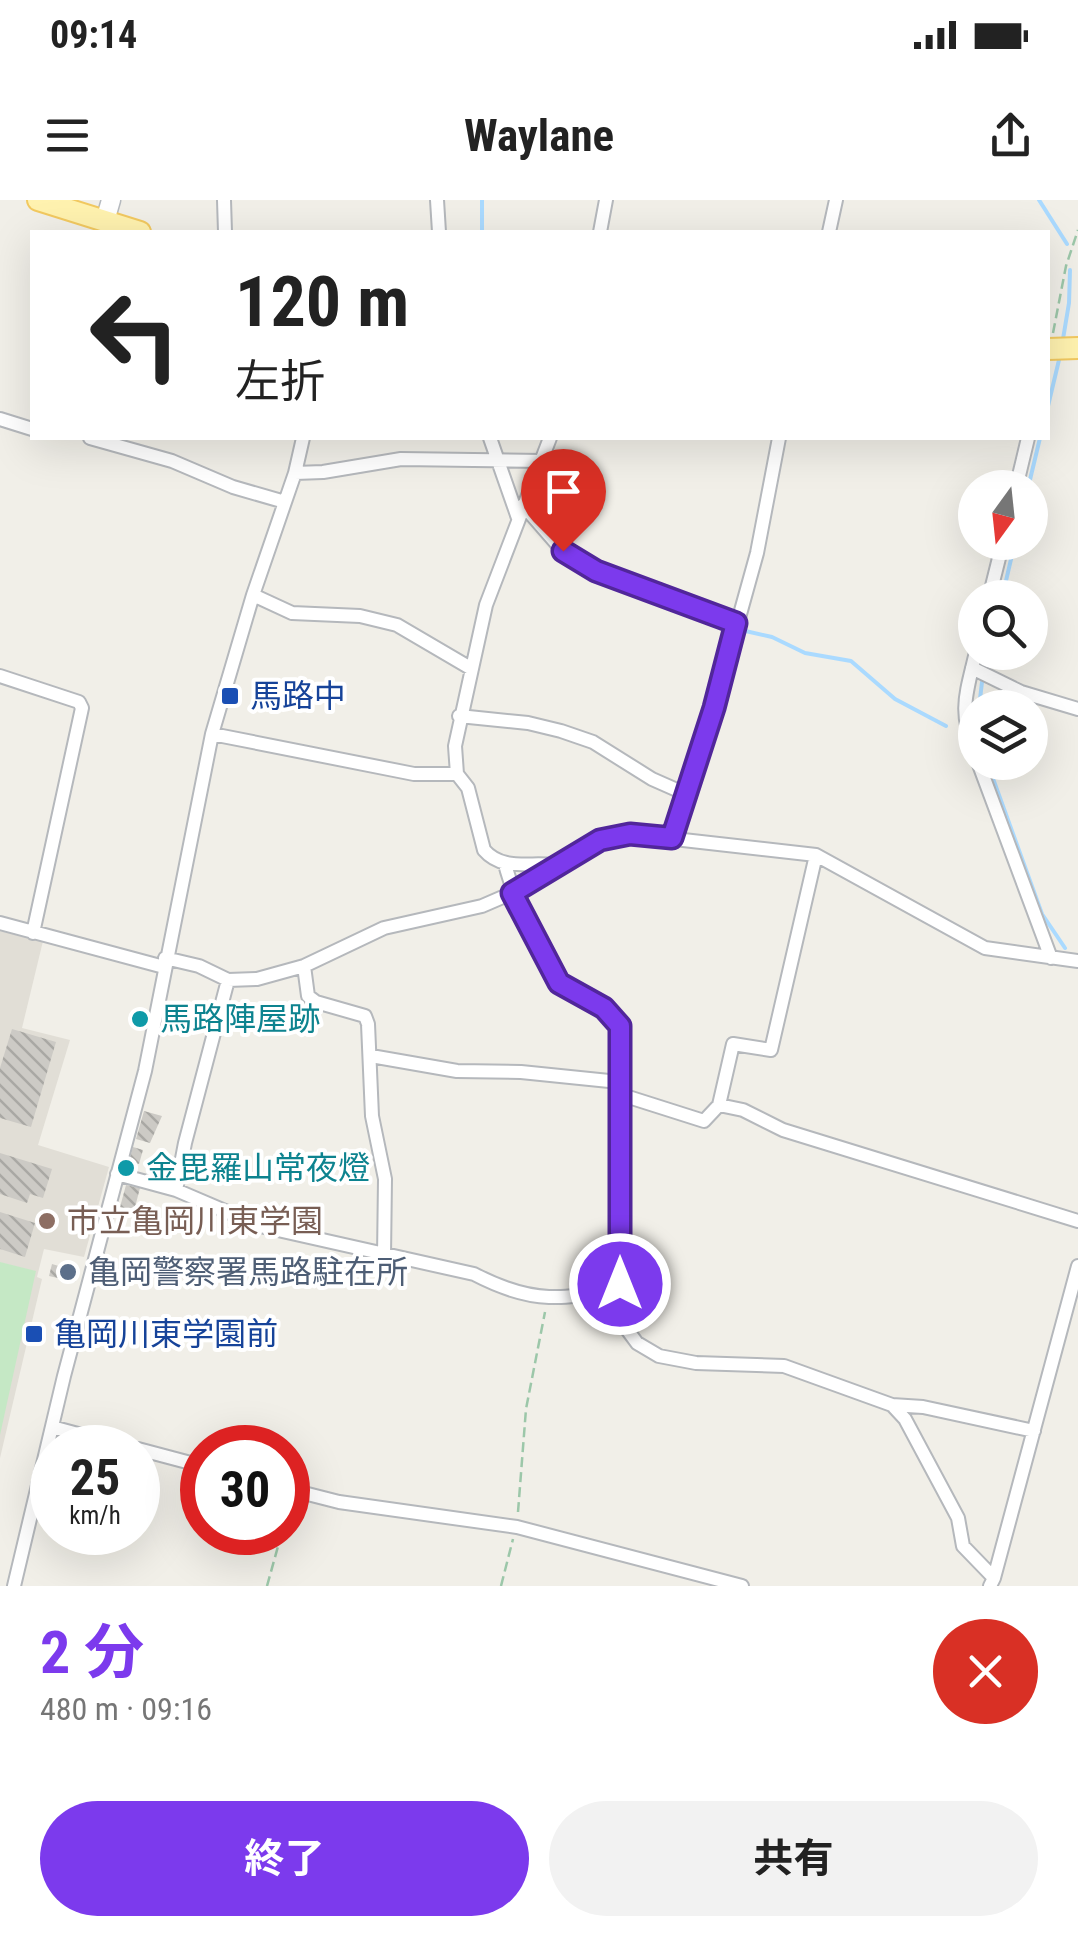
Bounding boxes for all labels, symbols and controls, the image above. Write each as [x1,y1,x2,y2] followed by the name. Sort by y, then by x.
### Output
[50,13,137,57] text: 09:14
[40,108,95,163] icon: menu
[983,108,1038,163] icon: share
[464,109,614,162] text: Waylane
[235,261,409,343] text: 120 m
[70,270,200,400] icon: left
[235,355,325,408] text: 左折
[521,449,606,552] pin
[536,464,591,519] icon: arrive
[958,470,1048,560] north arrow
[958,470,1048,780] map controls
[958,580,1048,670] button: search
[250,677,346,715] place label: 馬路中
[219,685,241,707] marker: 馬路中
[958,690,1048,780] button: layers
[160,1000,320,1038] place label: 馬路陣屋跡
[129,1008,151,1030] marker: 馬路陣屋跡
[146,1149,370,1187] place label: 金毘羅山常夜燈
[115,1157,137,1179] marker: 金毘羅山常夜燈
[67,1202,323,1240] place label: 市立亀岡川東学園
[36,1210,58,1232] marker: 市立亀岡川東学園
[568,1232,672,1336] position arrow
[88,1253,408,1291] place label: 亀岡警察署馬路駐在所
[57,1261,79,1283] marker: 亀岡警察署馬路駐在所
[54,1315,278,1353] place label: 亀岡川東学園前
[23,1323,45,1345] marker: 亀岡川東学園前
[180,1425,310,1555] speed limit sign: 30
[70,1449,120,1507] text: 25
[69,1501,121,1530] text: km/h
[40,1617,144,1688] text: 2 分
[933,1619,1038,1724] button: close
[40,1690,212,1728] text: 480 m · 09:16
[40,1801,529,1916] button: 終了
[549,1801,1038,1916] button: 共有

